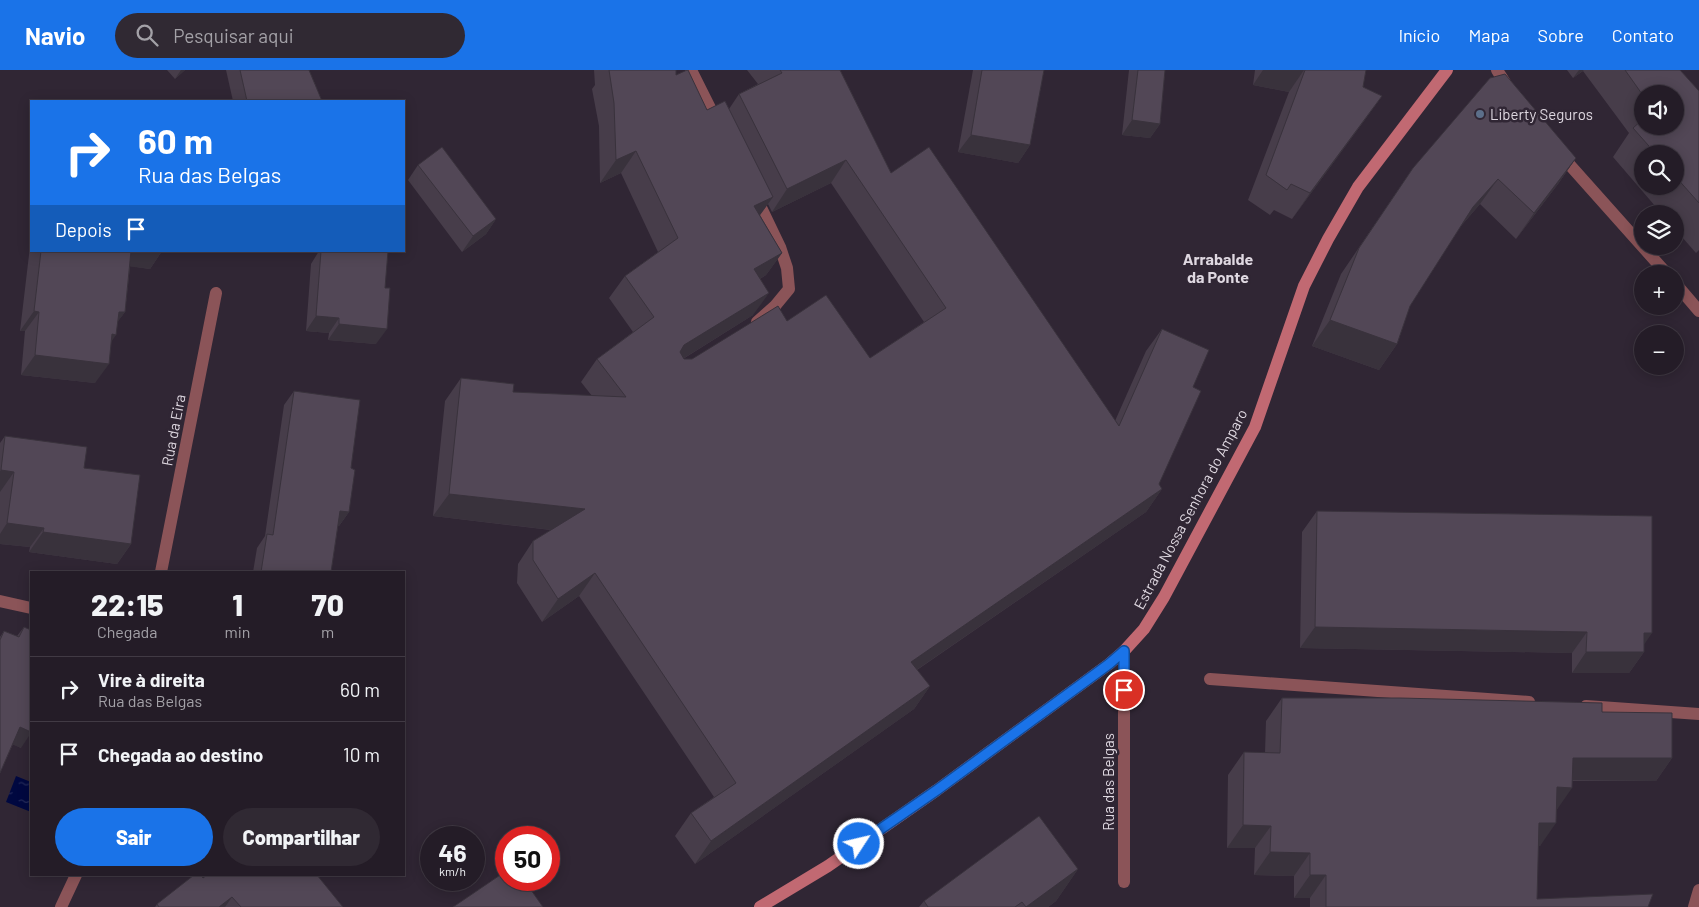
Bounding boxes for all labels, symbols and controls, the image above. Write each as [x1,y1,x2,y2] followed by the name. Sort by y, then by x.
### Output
[115,13,465,58] search box
[25,21,85,50] text: Navio
[133,21,161,49] icon: search
[173,24,294,47] text: Pesquisar aqui
[1398,24,1440,46] text: Início
[1468,24,1510,46] text: Mapa
[1538,24,1584,46] text: Sobre
[1612,24,1674,46] text: Contato
[1634,85,1684,375] map controls
[1634,85,1684,135] button: sound
[1490,105,1593,123] place label: Liberty Seguros
[1474,108,1486,120] marker: Liberty Seguros
[138,119,213,161] text: 60 m
[55,120,120,185] icon: right
[1634,145,1684,195] button: search
[138,161,281,187] text: Rua das Belgas
[1634,205,1684,255] button: layers
[122,215,150,243] icon: arrive
[55,218,112,241] text: Depois
[1183,249,1254,286] district label: Arrabalde da Ponte
[1634,265,1684,315] button: +
[1634,325,1684,375] button: −
[157,393,189,467] street label: Rua da Eira
[1129,406,1251,612] street label: Estrada Nossa Senhora do Amparo
[91,586,163,622] text: 22:15
[232,586,243,622] text: 1
[312,586,344,622] text: 70
[97,622,157,641] text: Chegada
[225,622,251,641] text: min
[321,622,334,641] text: m
[98,668,205,691] text: Vire à direita
[1103,669,1145,711] pin
[55,675,83,703] icon: right
[1110,676,1138,704] icon: arrive
[340,678,380,701] text: 60 m
[98,691,202,710] text: Rua das Belgas
[1099,733,1117,831] street label: Rua das Belgas
[55,740,83,768] icon: arrive
[98,743,263,766] text: Chegada ao destino
[343,743,380,766] text: 10 m
[55,808,213,866] button: Sair
[223,808,380,866] button: Compartilhar
[832,817,884,869] position arrow
[495,826,560,891] speed limit sign: 50
[438,837,467,867] text: 46
[439,864,466,878] text: km/h

